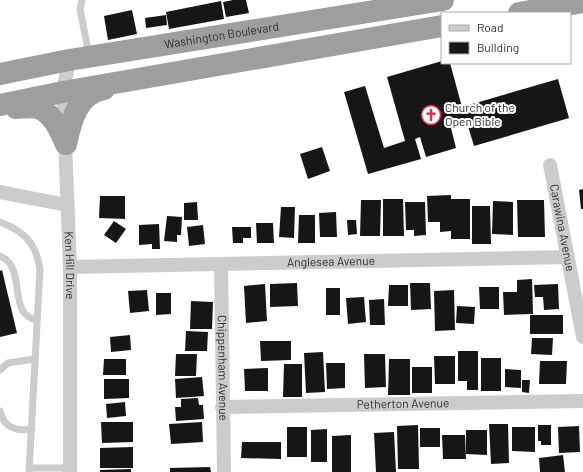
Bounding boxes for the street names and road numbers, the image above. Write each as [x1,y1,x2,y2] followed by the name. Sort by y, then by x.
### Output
[163,18,280,51] street label: Washington Boulevard
[548,183,578,273] street label: Carawina Avenue
[63,231,78,299] street label: Ken Hill Drive
[287,253,375,269] street label: Anglesea Avenue
[216,315,231,421] street label: Chippenham Avenue
[356,395,449,411] street label: Petherton Avenue

